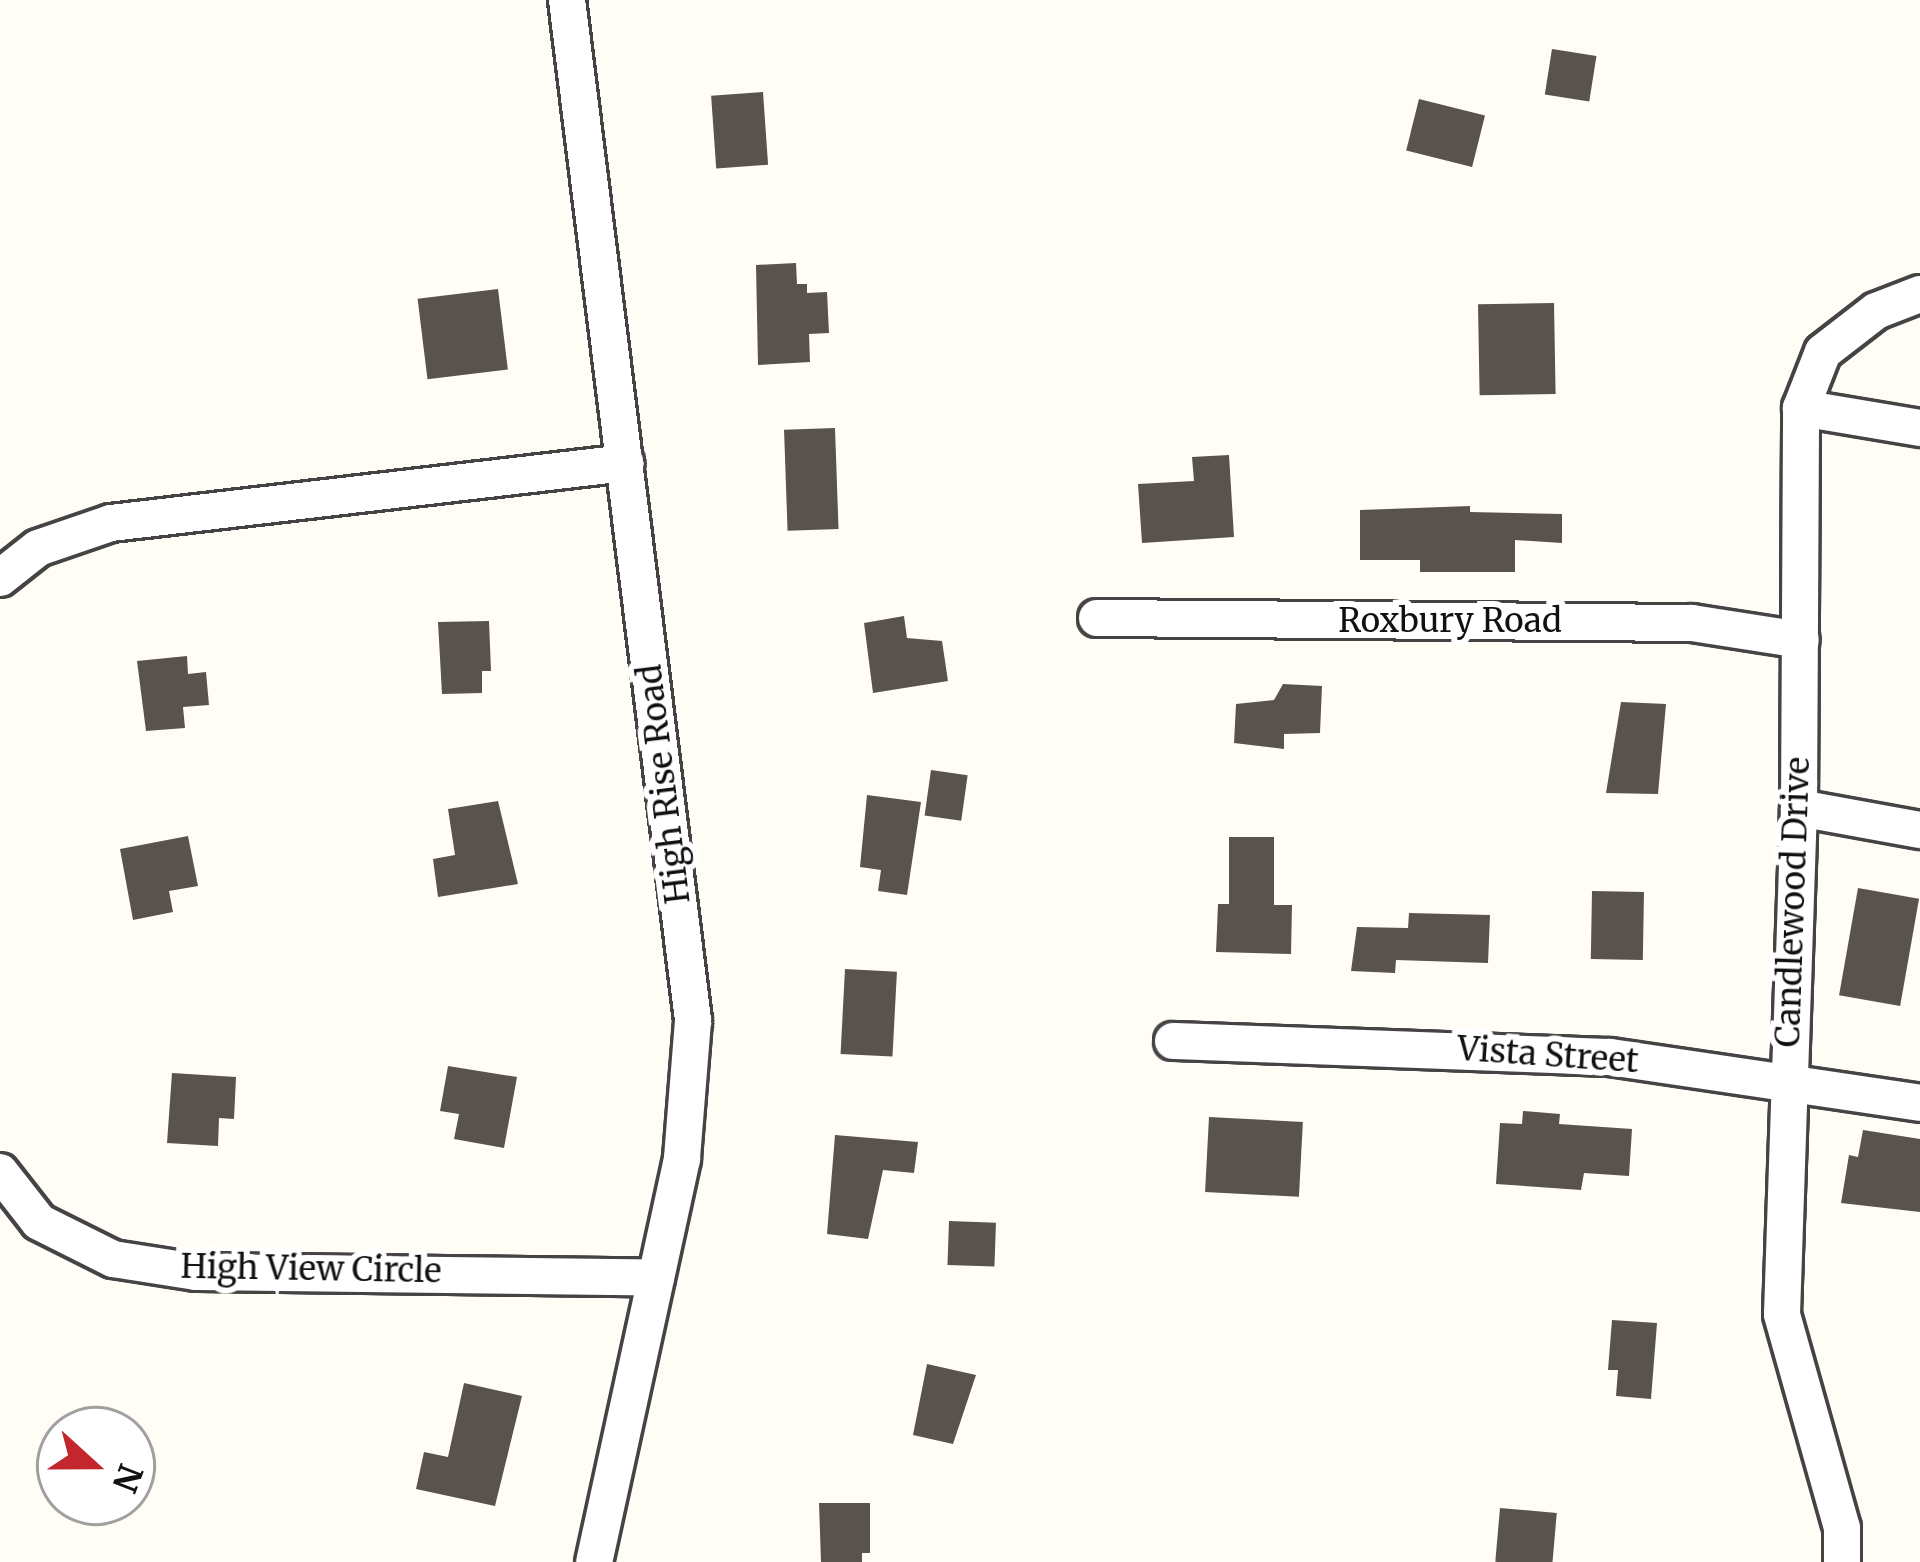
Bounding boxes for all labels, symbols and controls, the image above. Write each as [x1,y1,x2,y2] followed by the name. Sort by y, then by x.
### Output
[1338,601,1562,641] street label: Roxbury Road
[630,662,698,906] street label: High Rise Road
[1768,756,1818,1048] street label: Candlewood Drive
[1456,1029,1640,1081] street label: Vista Street
[180,1247,442,1291] street label: High View Circle
[36,1406,156,1526] north arrow
[103,1458,151,1498] text: N

